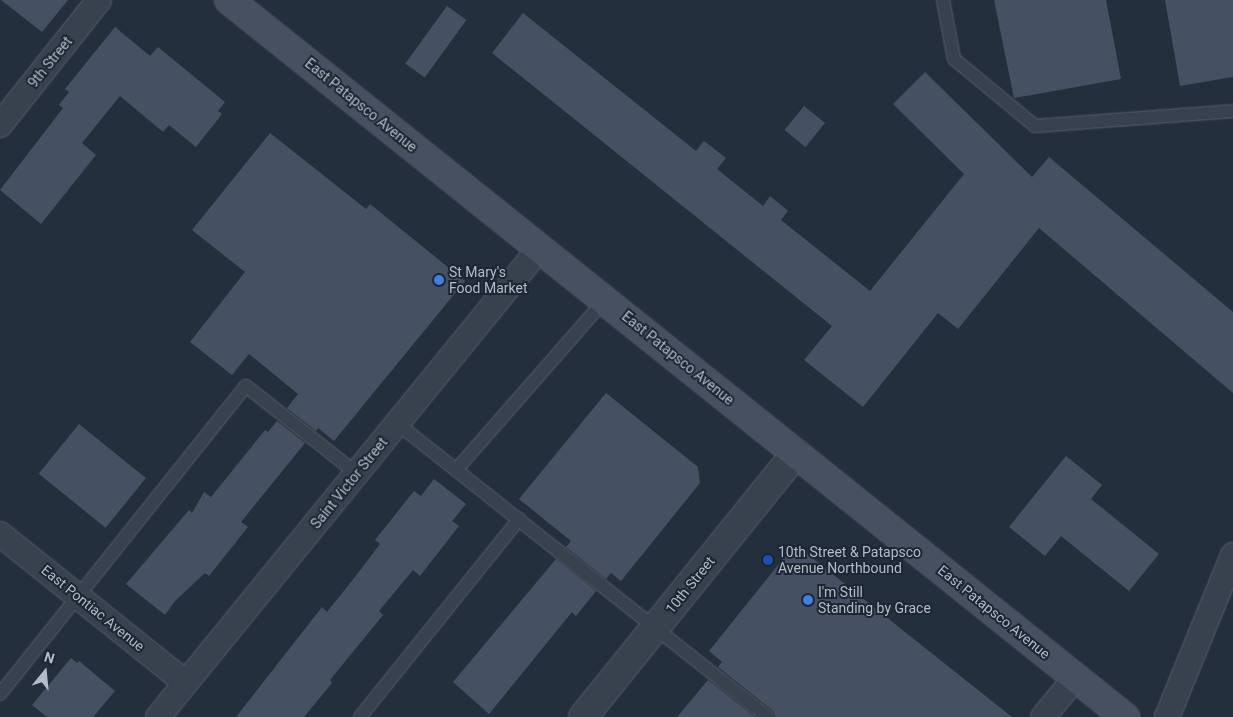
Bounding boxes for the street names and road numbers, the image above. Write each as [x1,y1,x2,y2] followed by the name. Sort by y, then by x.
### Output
[24,33,76,91] street label: 9th Street
[302,55,420,155] street label: East Patapsco Avenue
[619,308,737,408] street label: East Patapsco Avenue
[307,434,391,532] street label: Saint Victor Street
[662,553,718,617] street label: 10th Street
[38,561,148,655] street label: East Pontiac Avenue
[935,562,1053,662] street label: East Patapsco Avenue

